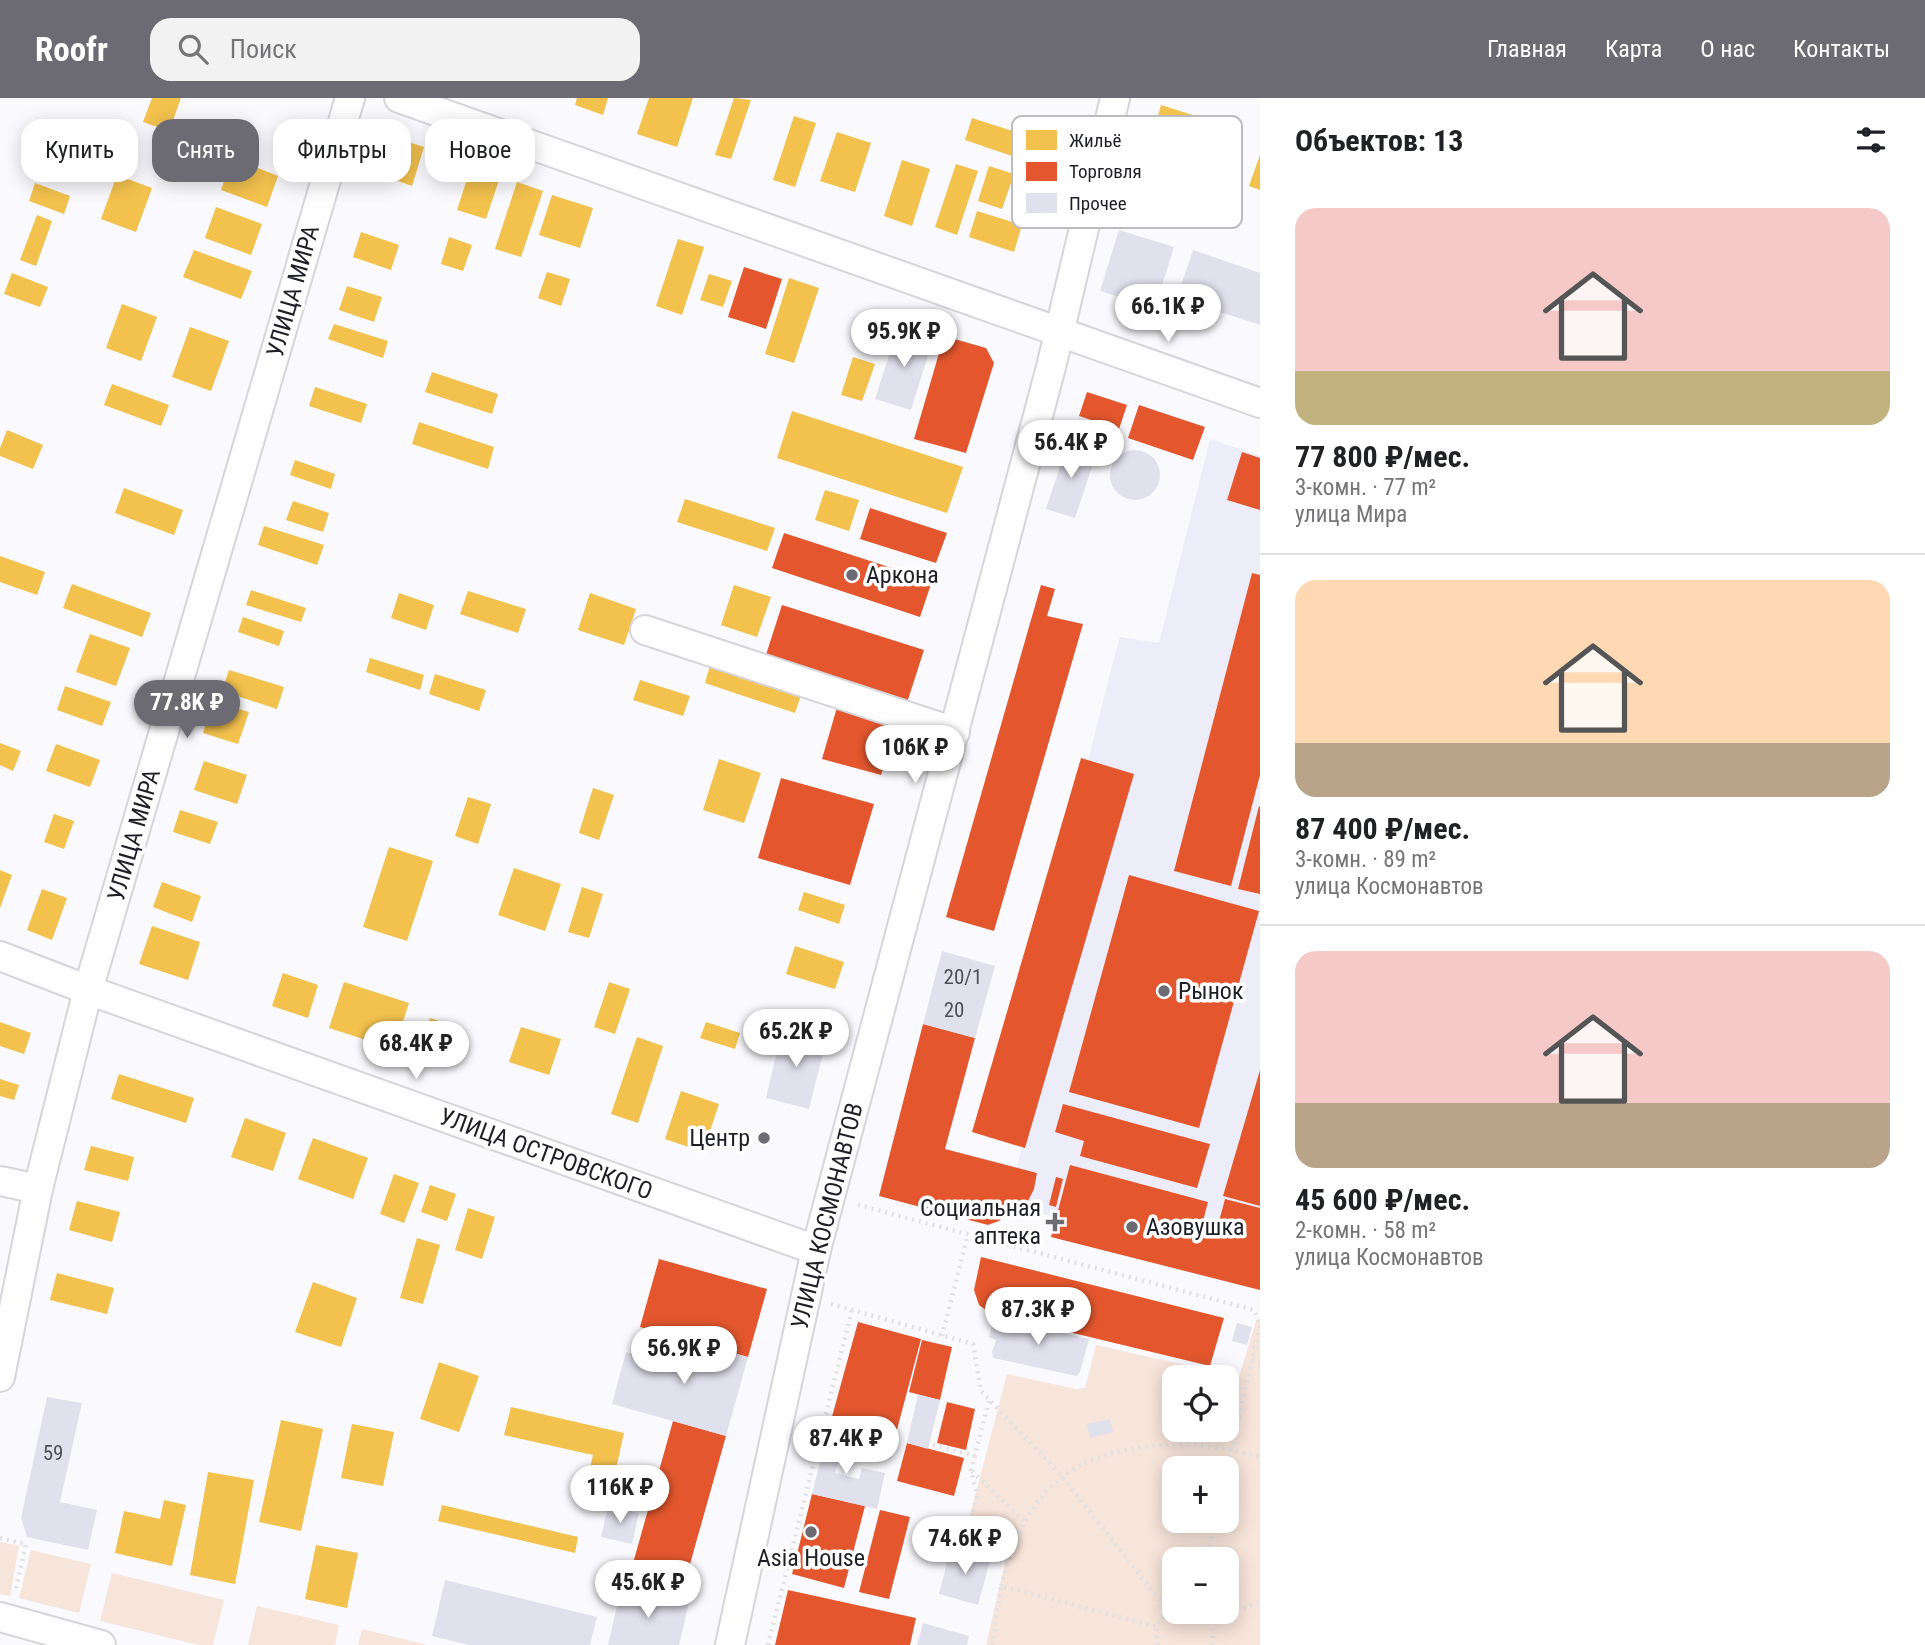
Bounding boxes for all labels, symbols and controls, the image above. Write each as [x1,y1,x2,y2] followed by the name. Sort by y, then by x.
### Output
[150,18,640,81] search box
[35,30,108,69] text: Roofr
[174,30,212,68] icon: search
[230,34,297,64] text: Поиск
[1487,35,1567,63] text: Главная
[1605,35,1662,63] text: Карта
[1700,35,1755,63] text: О нас
[1793,35,1890,63] text: Контакты
[1012,116,1242,228] legend
[21,119,138,182] chip: Купить
[152,119,259,182] chip: Снять
[273,119,411,182] chip: Фильтры
[425,119,535,182] chip: Новое
[1852,121,1890,159] icon: filters
[1295,123,1463,158] text: Объектов: 13
[1069,129,1121,152] text: Жильё
[1069,160,1142,183] text: Торговля
[1069,192,1127,215] text: Прочее
[261,222,325,360] street label: УЛИЦА МИРА
[1530,253,1656,379] icon: home
[1103,285,1233,344] pin: 66.1K ₽
[1131,293,1205,320] text: 66.1K ₽
[839,310,969,369] pin: 95.9K ₽
[867,318,941,345] text: 95.9K ₽
[1006,420,1136,480] pin: 56.4K ₽
[1034,429,1108,456] text: 56.4K ₽
[1295,439,1470,474] text: 77 800 ₽/мес.
[1295,474,1436,501] text: 3-комн. · 77 m²
[1295,501,1407,528] text: улица Мира
[866,561,939,589] place label: Аркона
[844,567,860,583] marker: Аркона
[1530,625,1656,751] icon: home
[122,680,252,740] pin: 77.8K ₽
[150,689,224,716] text: 77.8K ₽
[858,726,972,785] pin: 106K ₽
[881,734,949,761] text: 106K ₽
[102,766,166,904] street label: УЛИЦА МИРА
[1295,811,1470,846] text: 87 400 ₽/мес.
[1295,846,1436,873] text: 3-комн. · 89 m²
[1295,873,1484,900] text: улица Космонавтов
[944,965,982,989] house number: 20/1
[1178,977,1244,1005] place label: Рынок
[1156,983,1172,999] marker: Рынок
[1530,996,1656,1122] icon: home
[944,998,964,1022] house number: 20
[731,1010,861,1069] pin: 65.2K ₽
[759,1018,833,1045] text: 65.2K ₽
[351,1021,481,1081] pin: 68.4K ₽
[379,1030,453,1057] text: 68.4K ₽
[785,1100,869,1332] street label: УЛИЦА КОСМОНАВТОВ
[436,1102,656,1206] street label: УЛИЦА ОСТРОВСКОГО
[689,1124,750,1152] place label: Центр
[756,1130,772,1146] marker: Центр
[1295,1182,1470,1217] text: 45 600 ₽/мес.
[920,1194,1041,1250] place label: Социальная аптека
[1146,1213,1244,1241] place label: Азовушка
[1047,1214,1063,1230] marker: Социальная аптека
[1295,1217,1436,1244] text: 2-комн. · 58 m²
[1124,1219,1140,1235] marker: Азовушка
[1295,1244,1484,1271] text: улица Космонавтов
[973,1288,1103,1347] pin: 87.3K ₽
[1001,1296,1075,1323] text: 87.3K ₽
[619,1326,749,1386] pin: 56.9K ₽
[647,1335,721,1362] text: 56.9K ₽
[1162,1365,1239,1624] map controls
[1162,1365,1239,1442] button: locate
[781,1416,911,1476] pin: 87.4K ₽
[809,1425,883,1452] text: 87.4K ₽
[43,1441,63,1465] house number: 59
[1162,1456,1239,1533] button: +
[563,1466,677,1525] pin: 116K ₽
[586,1474,654,1501] text: 116K ₽
[900,1516,1030,1576] pin: 74.6K ₽
[803,1524,819,1540] marker: Asia House
[928,1525,1002,1552] text: 74.6K ₽
[757,1544,865,1572] place label: Asia House
[1162,1547,1239,1624] button: −
[583,1560,713,1620] pin: 45.6K ₽
[611,1569,685,1596] text: 45.6K ₽

